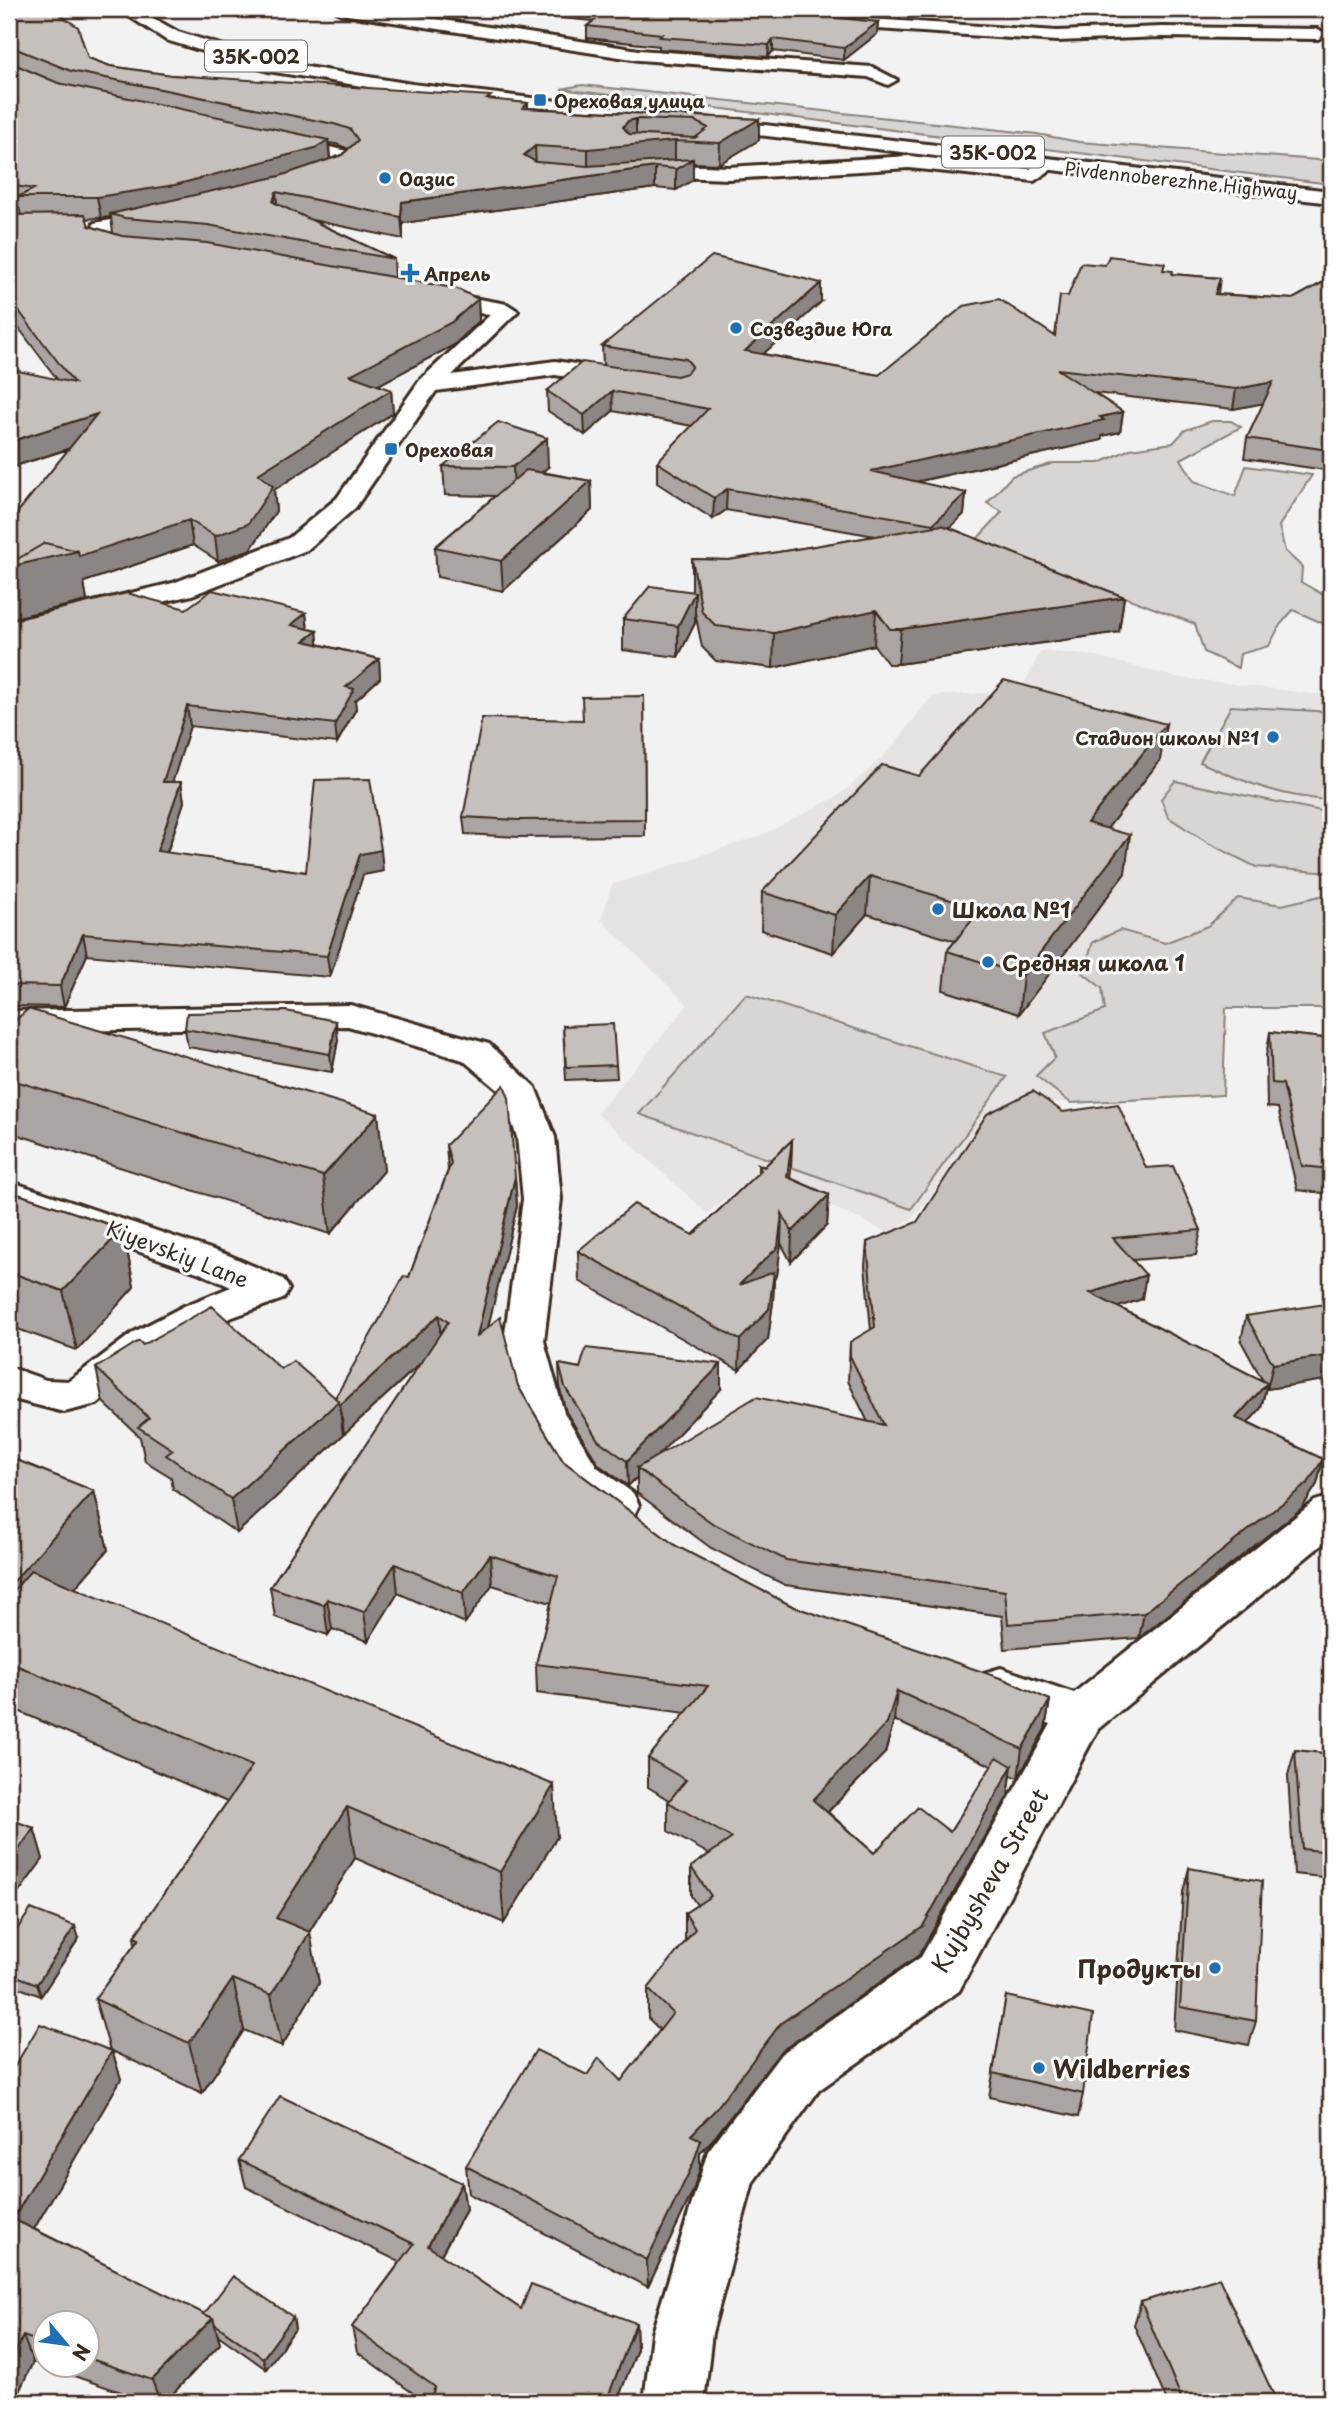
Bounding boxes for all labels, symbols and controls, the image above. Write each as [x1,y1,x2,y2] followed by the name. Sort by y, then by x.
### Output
[205,40,307,72] road number: 35К-002
[554,87,706,114] place label: Ореховая улица
[532,92,548,108] marker: Ореховая улица
[942,136,1044,168] road number: 35К-002
[1063,154,1299,206] street label: Pivdennoberezhne Highway
[399,165,455,192] place label: Оазис
[377,170,393,186] marker: Оазис
[423,260,490,287] place label: Апрель
[402,265,418,281] marker: Апрель
[750,315,893,342] place label: Созвездие Юга
[728,320,744,336] marker: Созвездие Юга
[405,436,494,463] place label: Ореховая
[383,441,399,457] marker: Ореховая
[1075,724,1259,751] place label: Стадион школы №1
[1265,729,1281,745] marker: Стадион школы №1
[952,893,1070,925] place label: Школа №1
[930,901,946,917] marker: Школа №1
[1002,946,1185,978] place label: Средняя школа 1
[980,954,996,970] marker: Средняя школа 1
[102,1211,254,1295] street label: Kiyevskiy Lane
[921,1781,1057,1979] street label: Kujbysheva Street
[1077,1950,1201,1986] place label: Продукты
[1207,1960,1223,1976] marker: Продукты
[1053,2050,1190,2086] place label: Wildberries
[1031,2060,1047,2076] marker: Wildberries
[32,2310,102,2380] north arrow
[66,2339,98,2366] text: N

